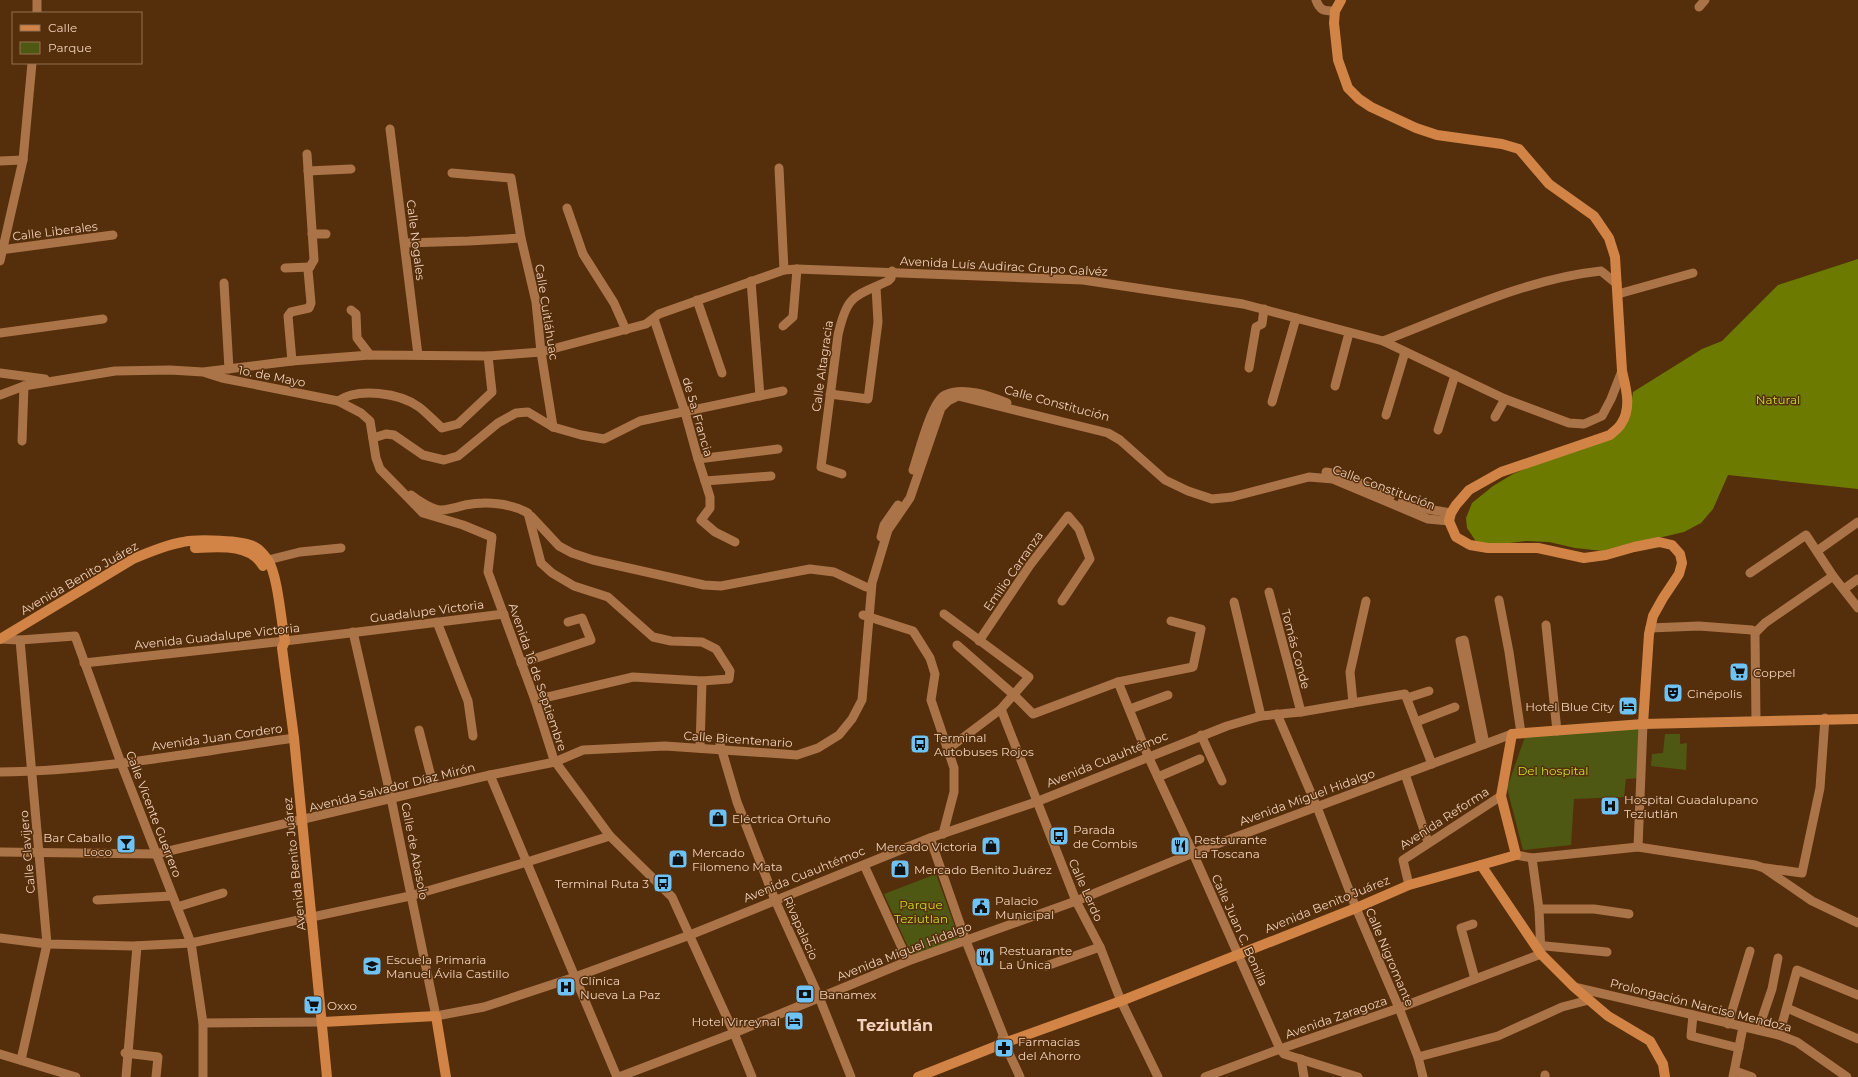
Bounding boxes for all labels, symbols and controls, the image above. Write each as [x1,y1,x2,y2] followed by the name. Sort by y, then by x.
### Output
[12,12,142,64] legend
[48,20,77,35] text: Calle
[48,40,92,55] text: Parque
[404,199,428,281] street label: Calle Nogales
[12,218,99,244] street label: Calle Liberales
[900,253,1108,279] street label: Avenida Luís Audirac Grupo Galvéz
[532,263,562,361] street label: Calle Cuitláhuac
[808,319,836,413] street label: Calle Altagracia
[237,362,307,390] street label: 1o. de Mayo
[679,375,717,459] street label: de 5a. Francia
[1003,382,1111,424] street label: Calle Constitución
[1756,392,1800,407] park label: Natural
[1330,461,1438,513] street label: Calle Constitución
[980,528,1046,614] street label: Emilio Carranza
[17,538,141,618] street label: Avenida Benito Juárez
[369,597,485,625] street label: Guadalupe Victoria
[506,601,570,753] street label: Avenida 16 de Septiembre
[1278,608,1314,690] street label: Tomás Conde
[133,620,301,652] street label: Avenida Guadalupe Victoria
[1728,661,1750,683] supermarket icon: Coppel
[1753,665,1796,680] place label: Coppel
[1662,682,1684,704] theatre icon: Cinépolis
[1687,686,1742,701] place label: Cinépolis
[1617,695,1639,717] hotel icon: Hotel Blue City
[1525,699,1614,714] place label: Hotel Blue City
[151,720,283,754] street label: Avenida Juan Cordero
[683,728,793,750] street label: Calle Bicentenario
[1044,728,1170,790] street label: Avenida Cuauhtémoc
[934,730,1034,759] place label: Terminal Autobuses Rojos
[909,733,931,755] bus stop icon: Terminal Autobuses Rojos
[123,749,185,879] street label: Calle Vicente Guerrero
[307,759,477,815] street label: Avenida Salvador Díaz Mirón
[1517,763,1589,778] park label: Del hospital
[1237,765,1377,829] street label: Avenida Miguel Hidalgo
[1397,784,1491,852] street label: Avenida Reforma
[1624,792,1758,821] place label: Hospital Guadalupano Teziutlán
[1599,795,1621,817] hospital icon: Hospital Guadalupano Teziutlán
[280,797,308,931] street label: Avenida Benito Juárez
[398,801,432,901] street label: Calle de Abasolo
[707,807,729,829] shop icon: Eléctrica Ortuño
[16,810,38,894] street label: Calle Clavijero
[732,811,831,826] place label: Eléctrica Ortuño
[1073,822,1137,851] place label: Parada de Combis
[1048,825,1070,847] bus stop icon: Parada de Combis
[43,830,112,859] place label: Bar Caballo Loco
[1194,832,1267,861] place label: Restaurante La Toscana
[115,833,137,855] bar icon: Bar Caballo Loco
[980,835,1002,857] shop icon: Mercado Victoria
[1169,835,1191,857] restaurant icon: Restaurante La Toscana
[876,839,977,854] place label: Mercado Victoria
[741,843,867,905] street label: Avenida Cuauhtémoc
[692,845,783,874] place label: Mercado Filomeno Mata
[667,848,689,870] shop icon: Mercado Filomeno Mata
[1066,856,1106,924] street label: Calle Lerdo
[889,858,911,880] shop icon: Mercado Benito Juárez
[914,862,1052,877] place label: Mercado Benito Juárez
[652,872,674,894] bus stop icon: Terminal Ruta 3
[1209,872,1271,988] street label: Calle Juan C. Bonilla
[1262,872,1392,936] street label: Avenida Benito Juárez
[555,876,649,891] place label: Terminal Ruta 3
[995,893,1054,922] place label: Palacio Municipal
[780,894,822,962] street label: Rivapalacio
[970,896,992,918] public building icon: Palacio Municipal
[894,897,948,926] park label: Parque Teziutlan
[1362,905,1418,1009] street label: Calle Nigromante
[834,918,974,984] street label: Avenida Miguel Hidalgo
[999,943,1072,972] place label: Restuarante La Única
[974,946,996,968] restaurant icon: Restuarante La Única
[386,952,509,981] place label: Escuela Primaria Manuel Ávila Castillo
[361,955,383,977] school or university icon: Escuela Primaria Manuel Ávila Castillo
[580,973,660,1002] place label: Clínica Nueva La Paz
[1609,975,1793,1035] street label: Prolongación Narciso Mendoza
[555,976,577,998] hospital icon: Clínica Nueva La Paz
[794,983,816,1005] bank icon: Banamex
[819,987,877,1002] place label: Banamex
[1283,993,1389,1041] street label: Avenida Zaragoza
[302,994,324,1016] supermarket icon: Oxxo
[327,998,357,1013] place label: Oxxo
[783,1010,805,1032] hotel icon: Hotel Virreynal
[692,1014,780,1029] place label: Hotel Virreynal
[857,1016,933,1035] district label: Teziutlán
[1018,1034,1081,1063] place label: Farmacias del Ahorro
[993,1037,1015,1059] pharmacy icon: Farmacias del Ahorro

